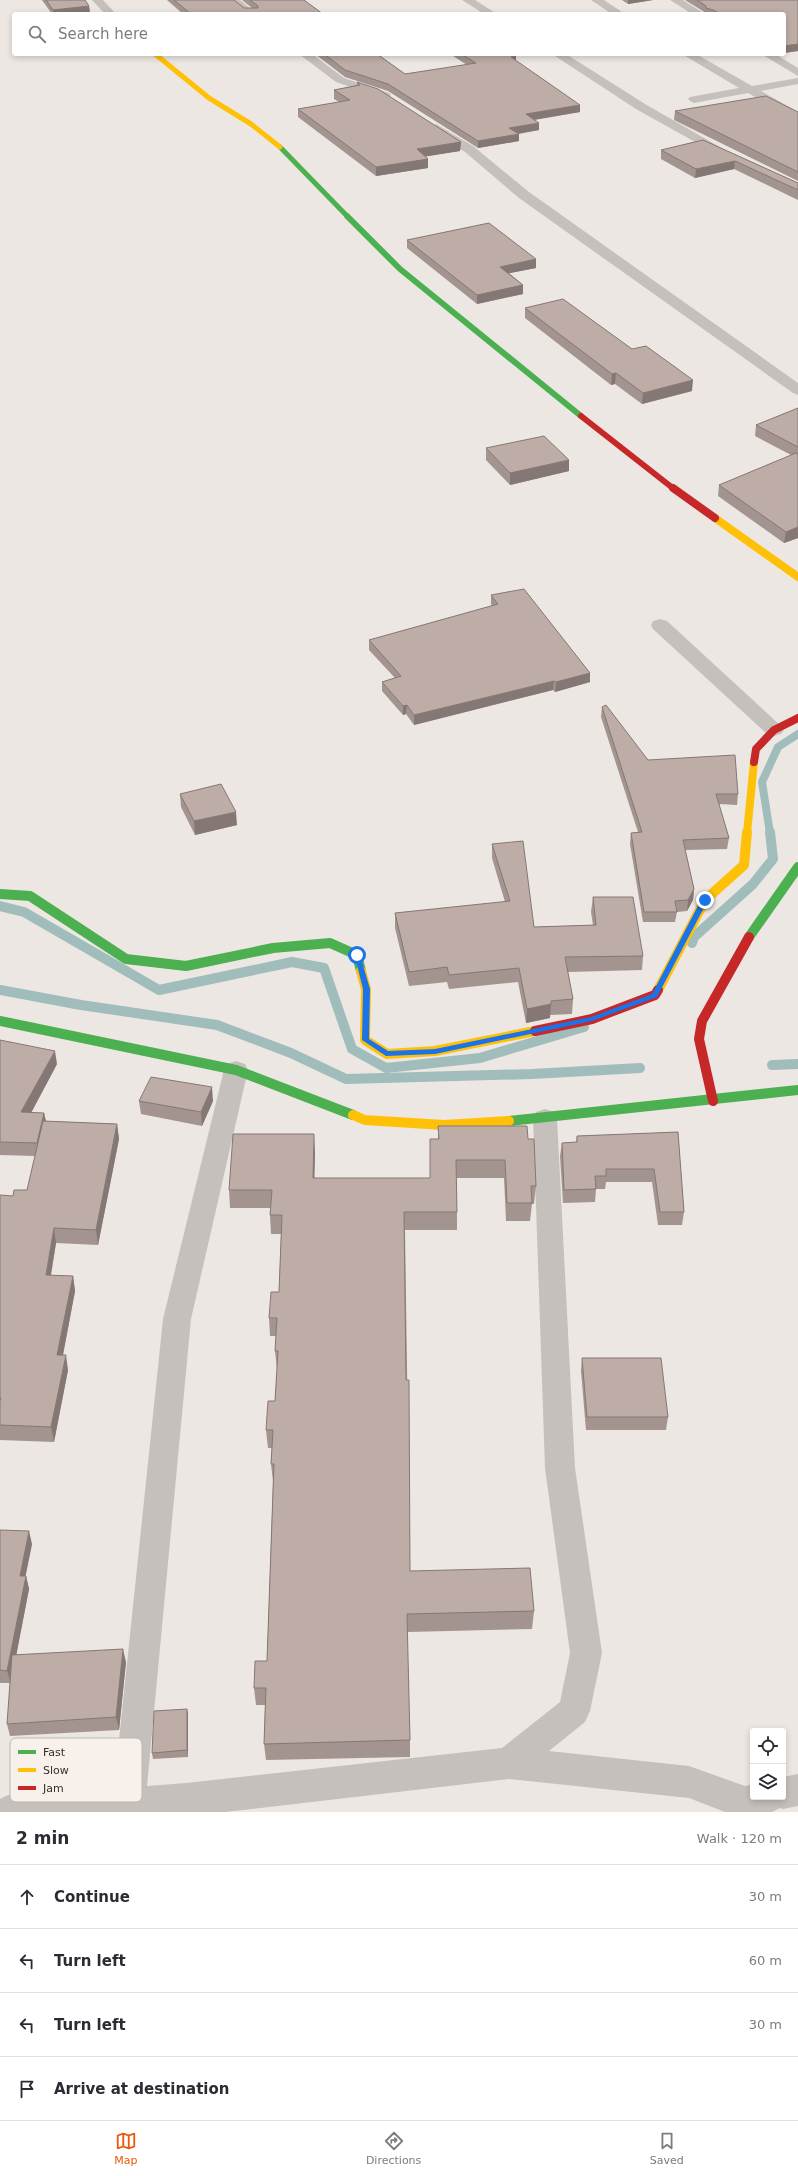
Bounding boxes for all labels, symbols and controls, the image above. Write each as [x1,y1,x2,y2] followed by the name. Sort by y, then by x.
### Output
[12,12,786,56] search box
[26,23,48,45] icon: search
[58,25,148,43] text: Search here
[696,891,714,909] route end
[348,946,366,964] route start
[750,1728,786,1800] map controls
[750,1728,786,1764] button: locate
[10,1738,142,1802] legend
[43,1746,66,1759] text: Fast
[43,1764,69,1777] text: Slow
[750,1764,786,1800] button: layers
[42,1782,64,1795] text: Jam
[16,1828,69,1848] text: 2 min
[697,1831,782,1846] text: Walk · 120 m
[16,1886,38,1908] icon: ahead
[54,1888,130,1906] text: Continue
[749,1889,782,1904] text: 30 m
[16,1950,38,1972] icon: left
[54,1952,126,1970] text: Turn left
[749,1953,782,1968] text: 60 m
[16,2014,38,2036] icon: left
[54,2016,126,2034] text: Turn left
[749,2017,782,2032] text: 30 m
[16,2078,38,2100] icon: arrive
[54,2080,229,2098] text: Arrive at destination
[114,2130,137,2167] tab: Map
[366,2130,421,2167] tab: Directions
[650,2130,684,2167] tab: Saved

